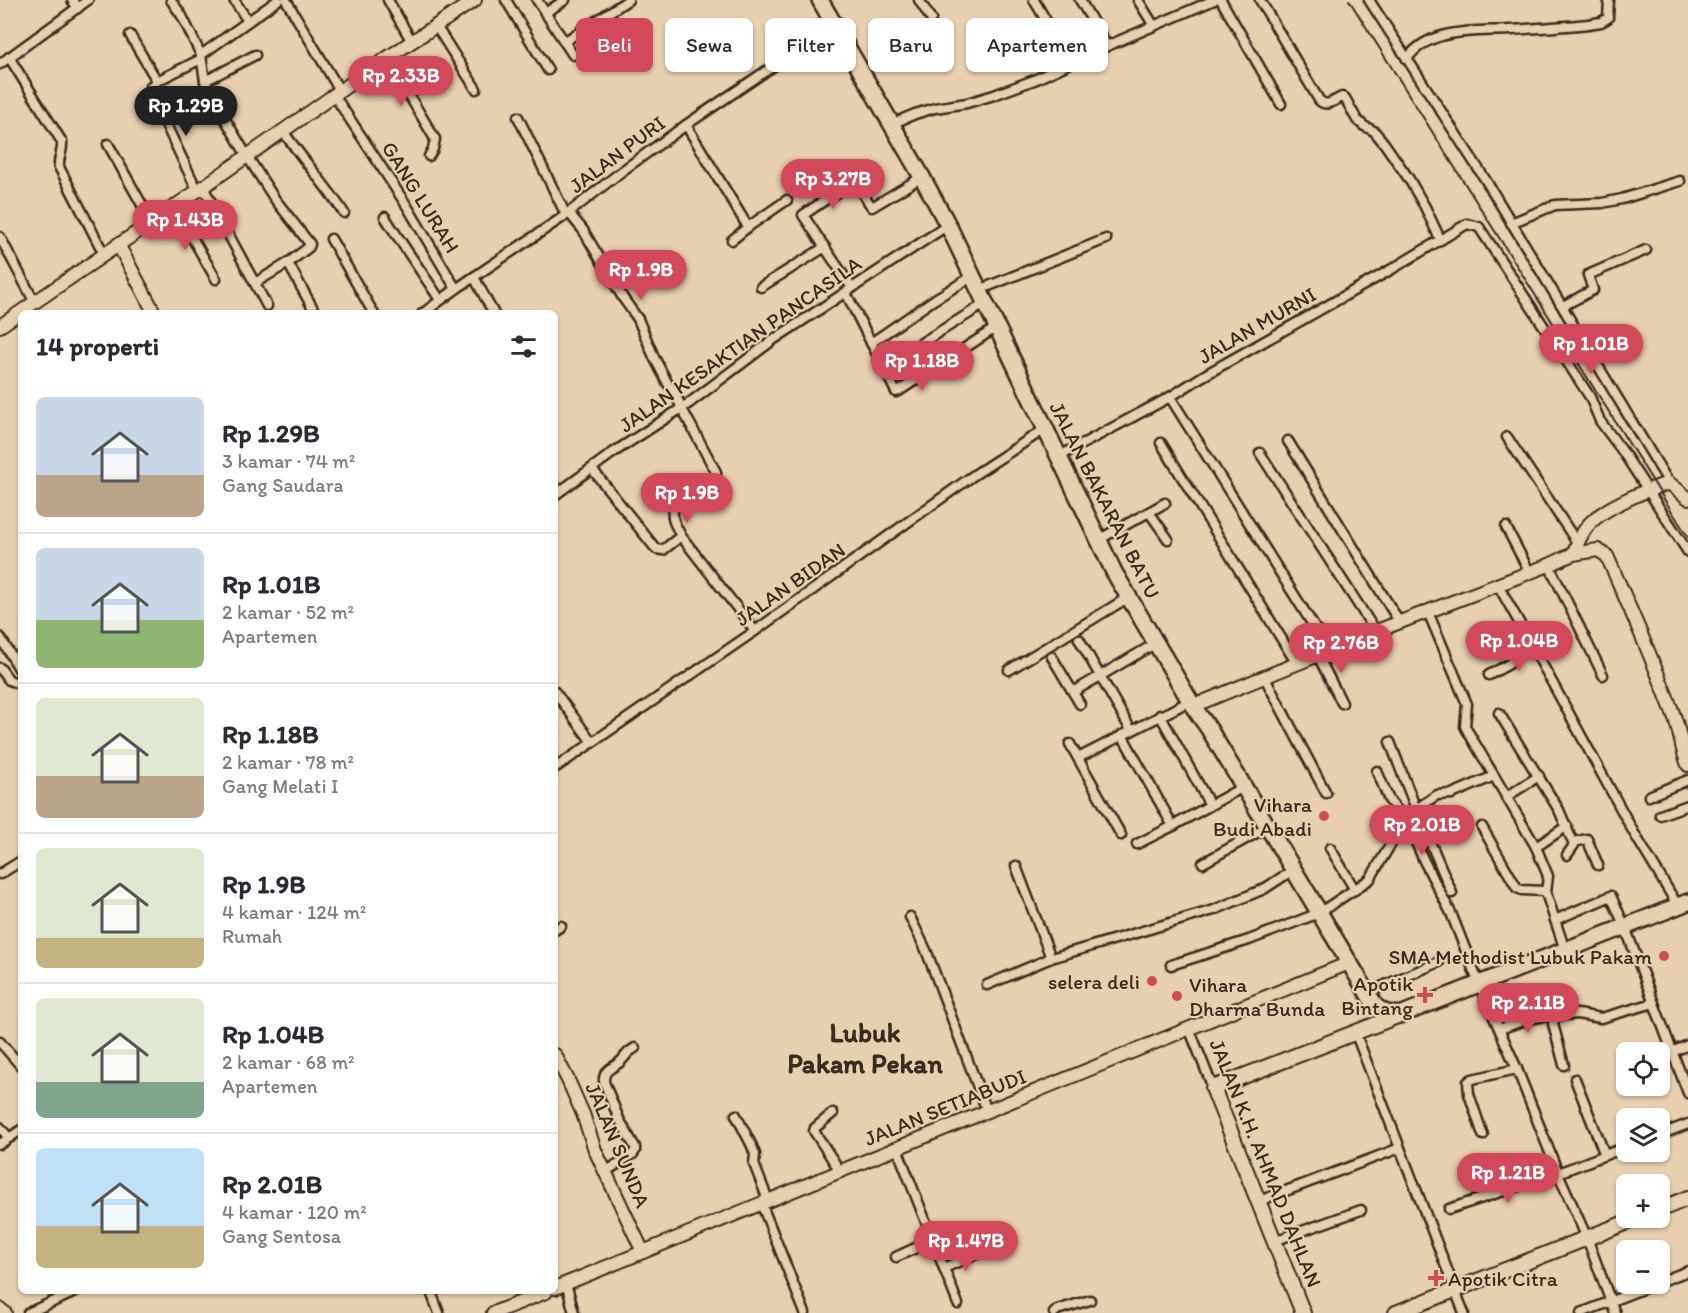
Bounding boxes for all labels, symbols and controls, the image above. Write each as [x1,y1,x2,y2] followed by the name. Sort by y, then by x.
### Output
[576,18,653,72] chip: Beli
[665,18,753,72] chip: Sewa
[765,18,856,72] chip: Filter
[868,18,954,72] chip: Baru
[966,18,1108,72] chip: Apartemen
[339,56,463,107] pin: Rp 2.33B
[362,63,440,87] text: Rp 2.33B
[124,86,248,137] pin: Rp 1.29B
[148,93,224,117] text: Rp 1.29B
[564,110,670,198] street label: JALAN PURI
[377,137,465,257] street label: GANG LURAH
[771,159,895,210] pin: Rp 3.27B
[795,166,871,190] text: Rp 3.27B
[123,200,247,251] pin: Rp 1.43B
[146,207,224,231] text: Rp 1.43B
[586,250,696,301] pin: Rp 1.9B
[614,250,866,437] street label: JALAN KESAKTIAN PANCASILA
[609,257,673,281] text: Rp 1.9B
[1194,281,1320,369] street label: JALAN MURNI
[1529,324,1653,375] pin: Rp 1.01B
[36,330,159,362] text: 14 properti
[507,330,540,363] icon: filters
[1553,331,1629,355] text: Rp 1.01B
[860,341,984,392] pin: Rp 1.18B
[885,348,959,372] text: Rp 1.18B
[1044,397,1166,603] street label: JALAN BAKARAN BATU
[222,417,320,449] text: Rp 1.29B
[84,421,156,493] icon: home
[222,449,355,473] text: 3 kamar · 74 m²
[222,473,343,497] text: Gang Saudara
[632,473,742,524] pin: Rp 1.9B
[655,480,719,504] text: Rp 1.9B
[730,537,850,631] street label: JALAN BIDAN
[222,568,321,600] text: Rp 1.01B
[84,572,156,644] icon: home
[222,600,354,624] text: 2 kamar · 52 m²
[1457,621,1581,672] pin: Rp 1.04B
[1279,623,1403,674] pin: Rp 2.76B
[222,624,317,648] text: Apartemen
[1480,628,1558,652] text: Rp 1.04B
[1303,630,1379,654] text: Rp 2.76B
[222,718,319,750] text: Rp 1.18B
[84,722,156,794] icon: home
[222,750,354,774] text: 2 kamar · 78 m²
[222,774,338,798] text: Gang Melati I
[1213,792,1312,841] place label: Vihara Budi Abadi
[1360,805,1484,856] pin: Rp 2.01B
[1317,809,1331,823] marker: Vihara Budi Abadi
[1383,812,1461,836] text: Rp 2.01B
[222,868,306,900] text: Rp 1.9B
[84,872,156,944] icon: home
[222,900,366,924] text: 4 kamar · 124 m²
[222,924,282,948] text: Rumah
[1388,944,1652,969] place label: SMA Methodist Lubuk Pakam
[1657,949,1671,963] marker: SMA Methodist Lubuk Pakam
[1048,969,1140,994] place label: selera deli
[1341,971,1413,1020] place label: Apotik Bintang
[1189,972,1325,1021] place label: Vihara Dharma Bunda
[1145,974,1159,988] marker: selera deli
[1466,983,1590,1034] pin: Rp 2.11B
[1418,988,1432,1002] marker: Apotik Bintang
[1170,989,1184,1003] marker: Vihara Dharma Bunda
[1491,990,1565,1014] text: Rp 2.11B
[787,1016,943,1080] district label: Lubuk Pakam Pekan
[222,1018,324,1050] text: Rp 1.04B
[84,1022,156,1094] icon: home
[1205,1035,1327,1291] street label: JALAN K.H. AHMAD DAHLAN
[1616,1042,1670,1294] map controls
[1616,1042,1670,1096] button: locate
[222,1050,355,1074] text: 2 kamar · 68 m²
[860,1063,1030,1151] street label: JALAN SETIABUDI
[222,1074,317,1098] text: Apartemen
[580,1079,656,1212] street label: JALAN SUNDA
[1616,1108,1670,1162] button: layers
[1446,1153,1570,1204] pin: Rp 1.21B
[1471,1160,1545,1184] text: Rp 1.21B
[222,1168,322,1200] text: Rp 2.01B
[84,1172,156,1244] icon: home
[1616,1174,1670,1228] button: +
[222,1200,367,1224] text: 4 kamar · 120 m²
[904,1221,1028,1272] pin: Rp 1.47B
[222,1224,341,1248] text: Gang Sentosa
[928,1228,1004,1252] text: Rp 1.47B
[1616,1240,1670,1294] button: −
[1448,1266,1558,1291] place label: Apotik Citra
[1429,1271,1443,1285] marker: Apotik Citra

